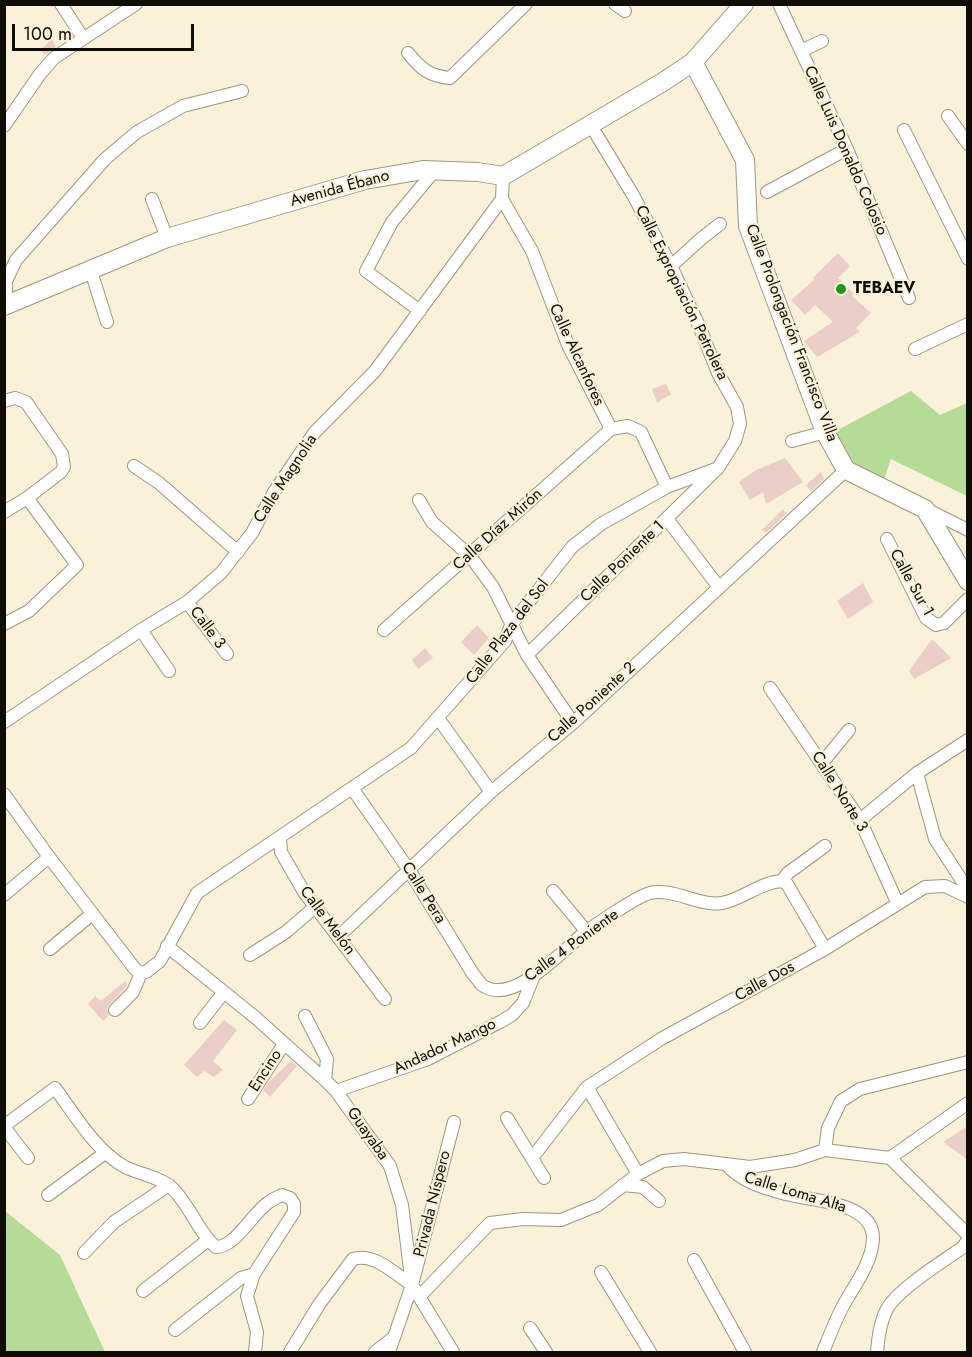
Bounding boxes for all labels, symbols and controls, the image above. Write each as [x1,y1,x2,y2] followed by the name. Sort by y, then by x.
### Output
[15,12,196,50] scale bar
[23,21,72,47] text: 100 m
[799,63,891,239] street label: Calle Luis Donaldo Colosio
[288,167,392,211] street label: Avenida Ébano
[630,203,732,383] street label: Calle Expropiación Petrolera
[741,222,841,444] street label: Calle Prolongación Francisco Villa
[853,279,915,299] place label: TEBAEV
[834,282,848,296] marker: TEBAEV
[544,301,608,409] street label: Calle Alcanfores
[250,431,322,527] street label: Calle Magnolia
[449,485,547,575] street label: Calle Díaz Mirón
[577,517,669,607] street label: Calle Poniente 1
[885,546,937,620] street label: Calle Sur 1
[462,576,554,688] street label: Calle Plaza del Sol
[185,603,229,653] street label: Calle 3
[544,659,640,747] street label: Calle Poniente 2
[807,748,871,836] street label: Calle Norte 3
[397,859,449,927] street label: Calle Pera
[295,883,359,959] street label: Calle Melón
[521,905,623,987] street label: Calle 4 Poniente
[732,958,798,1006] street label: Calle Dos
[391,1015,499,1079] street label: Andador Mango
[245,1046,287,1096] street label: Encino
[342,1104,392,1164] street label: Guayaba
[411,1149,455,1259] street label: Privada Níspero
[742,1168,848,1218] street label: Calle Loma Alta

